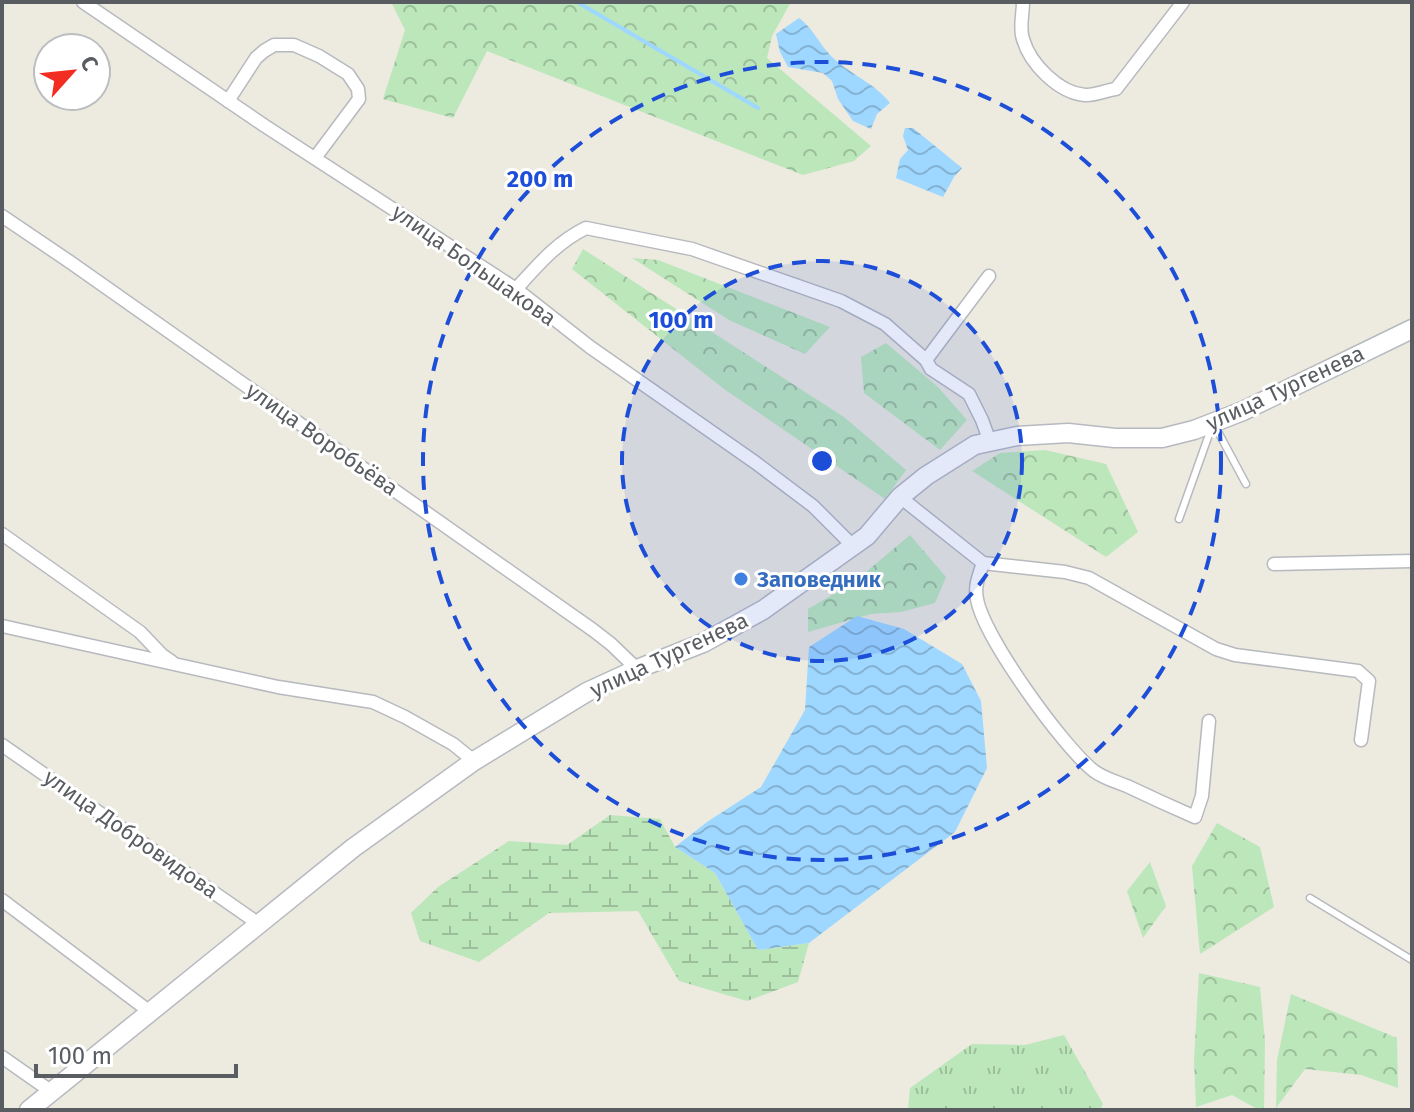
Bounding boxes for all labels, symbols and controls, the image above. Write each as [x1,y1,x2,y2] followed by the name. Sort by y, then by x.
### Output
[32,32,112,112] north arrow
[74,51,104,75] text: С
[507,165,573,193] text: 200 m
[387,198,561,332] street label: улица Большакова
[648,306,714,334] text: 100 m
[1202,340,1368,436] street label: улица Тургенева
[241,376,403,502] street label: улица Воробьёва
[808,447,836,475] centre of rings
[756,566,882,593] place label: Заповедник
[732,570,750,588] marker: Заповедник
[586,607,752,703] street label: улица Тургенева
[39,764,223,904] street label: улица Добровидова
[36,1028,236,1078] scale bar
[48,1042,112,1070] text: 100 m

